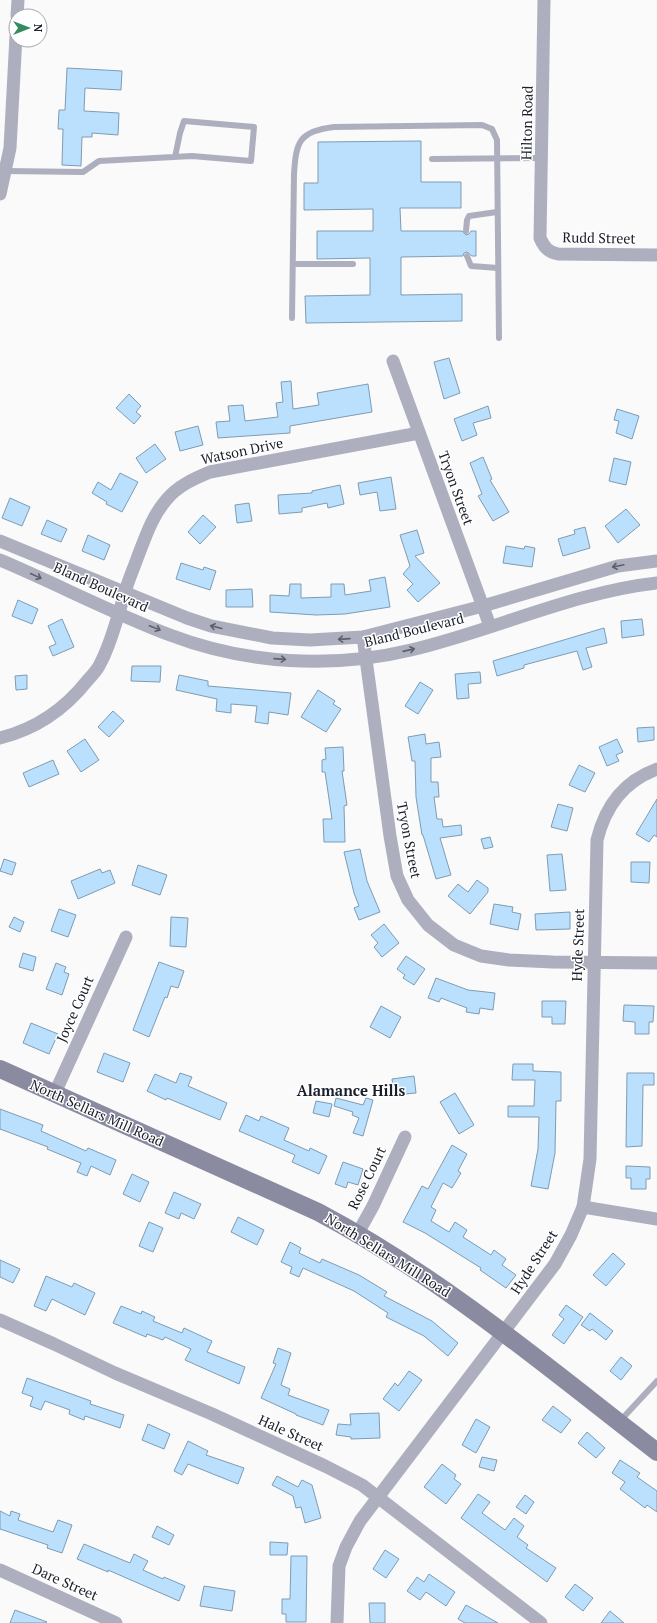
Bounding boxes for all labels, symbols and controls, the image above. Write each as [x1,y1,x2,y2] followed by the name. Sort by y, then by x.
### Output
[8,8,48,48] north arrow
[31,24,45,33] text: N
[516,85,537,160] street label: Hilton Road
[562,227,637,248] street label: Rudd Street
[199,433,285,468] street label: Watson Drive
[434,448,479,528] street label: Tryon Street
[51,557,152,616] street label: Bland Boulevard
[612,562,625,570] one-way arrow
[29,573,41,580] one-way arrow
[362,608,466,651] street label: Bland Boulevard
[209,622,222,630] one-way arrow
[148,625,160,633] one-way arrow
[338,635,351,642] one-way arrow
[402,646,415,654] one-way arrow
[273,656,286,663] one-way arrow
[393,800,426,881] street label: Tryon Street
[567,907,588,982] street label: Hyde Street
[51,972,98,1045] street label: Joyce Court
[27,1074,167,1151] street label: North Sellars Mill Road
[297,1080,405,1100] district label: Alamance Hills
[343,1142,390,1212] street label: Rose Court
[322,1208,455,1301] street label: North Sellars Mill Road
[506,1225,562,1297] street label: Hyde Street
[256,1410,327,1456] street label: Hale Street
[29,1559,102,1605] street label: Dare Street

